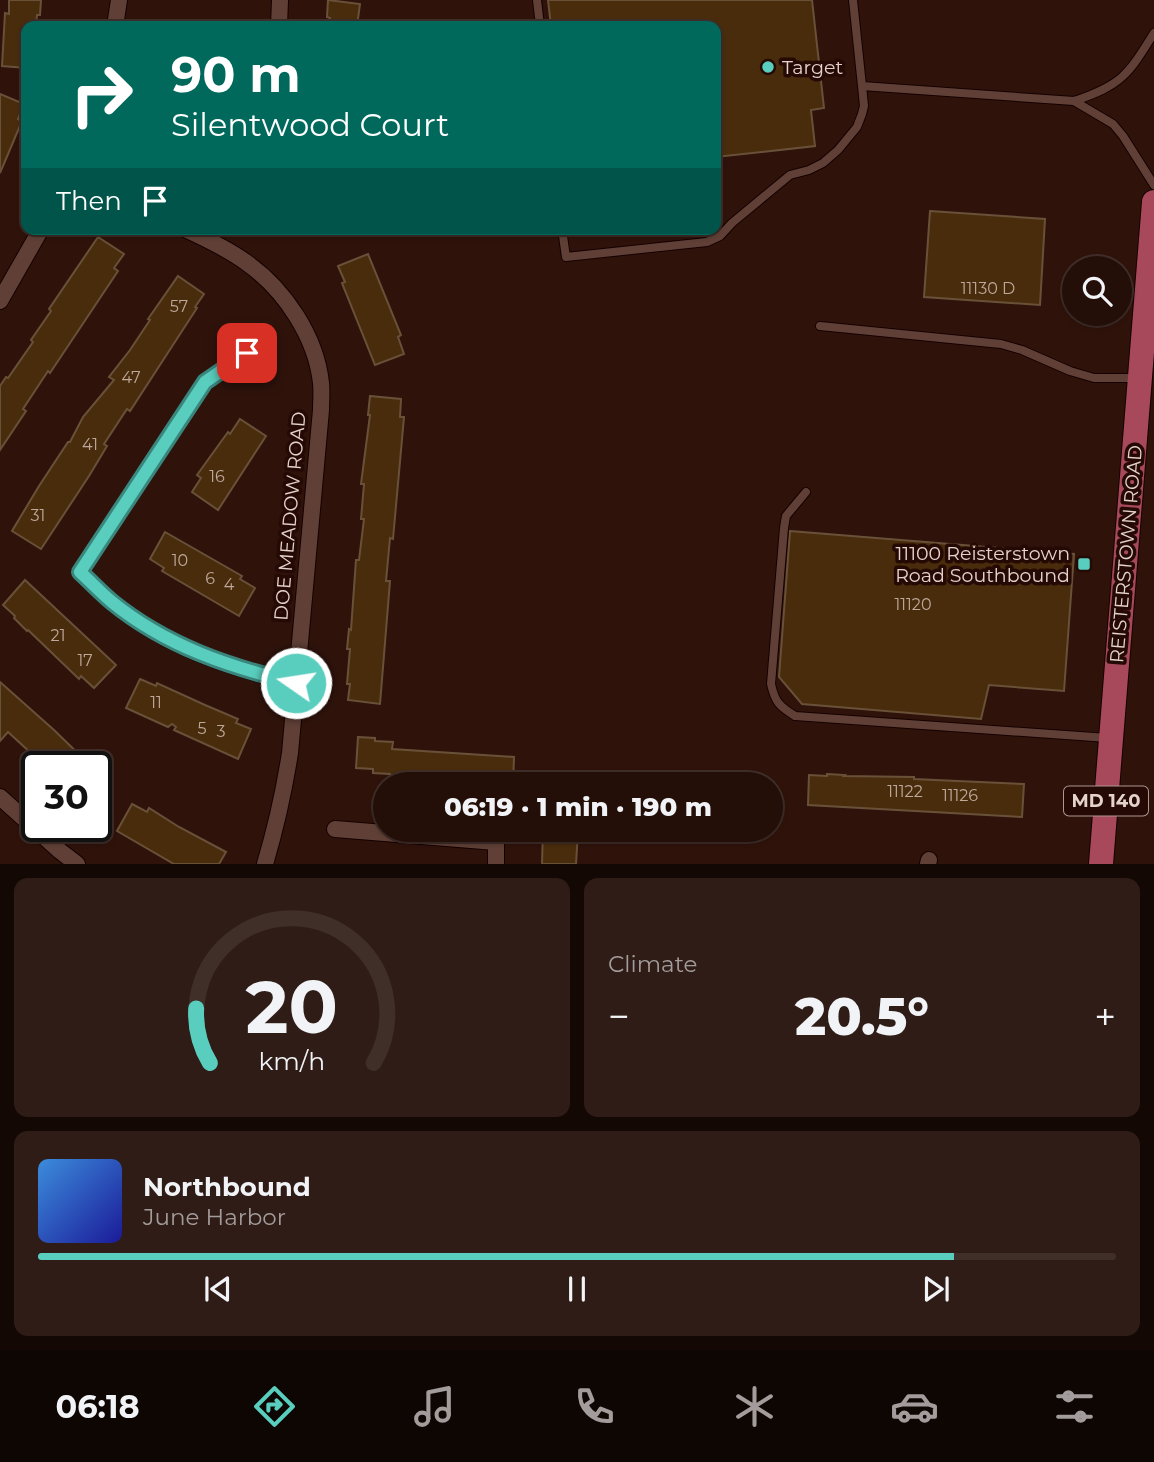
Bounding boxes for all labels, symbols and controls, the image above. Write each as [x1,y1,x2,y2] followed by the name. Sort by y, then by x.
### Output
[171,45,301,104] text: 90 m
[56,49,147,140] icon: right
[782,56,843,79] place label: Target
[760,59,776,75] marker: Target
[171,105,449,144] text: Silentwood Court
[136,182,174,220] icon: arrive
[56,185,122,217] text: Then
[1062,256,1132,326] map controls
[1062,256,1132,326] button: search
[961,279,1015,298] house number: 11130 D
[170,297,188,316] house number: 57
[217,323,277,383] pin
[228,334,266,372] icon: arrive
[121,368,141,387] house number: 47
[269,410,311,622] street label: DOE MEADOW ROAD
[82,435,98,454] house number: 41
[1105,444,1147,664] street label: REISTERSTOWN ROAD
[209,467,225,486] house number: 16
[31,506,45,525] house number: 31
[895,542,1070,587] place label: 11100 Reisterstown Road Southbound
[172,551,188,570] house number: 10
[1076,556,1092,572] marker: 11100 Reisterstown Road Southbound
[205,569,215,588] house number: 6
[224,575,235,594] house number: 4
[895,595,931,614] house number: 11120
[51,626,65,645] house number: 21
[259,646,333,720] position arrow
[77,651,93,670] house number: 17
[150,693,162,712] house number: 11
[197,719,207,738] house number: 5
[216,722,226,741] house number: 3
[21,751,112,842] speed limit sign: 30
[887,782,923,801] house number: 11122
[942,786,978,805] house number: 11126
[1064,786,1148,816] road number: MD 140
[444,791,712,823] text: 06:19 · 1 min · 190 m
[608,950,697,978] text: Climate
[246,964,338,1052] text: 20
[795,985,929,1048] text: 20.5°
[608,993,630,1040] text: −
[1094,993,1116,1040] text: +
[259,1046,325,1076] text: km/h
[143,1171,311,1203] text: Northbound
[143,1203,286,1231] text: June Harbor
[199,1270,237,1308] icon: previous
[558,1270,596,1308] icon: pause
[917,1270,955,1308] icon: next
[250,1382,299,1431] icon: directions
[410,1382,459,1431] icon: music
[570,1382,619,1431] icon: phone
[730,1382,779,1431] icon: climate
[890,1382,939,1431] icon: car
[1050,1382,1099,1431] icon: filters
[55,1387,140,1426] text: 06:18

